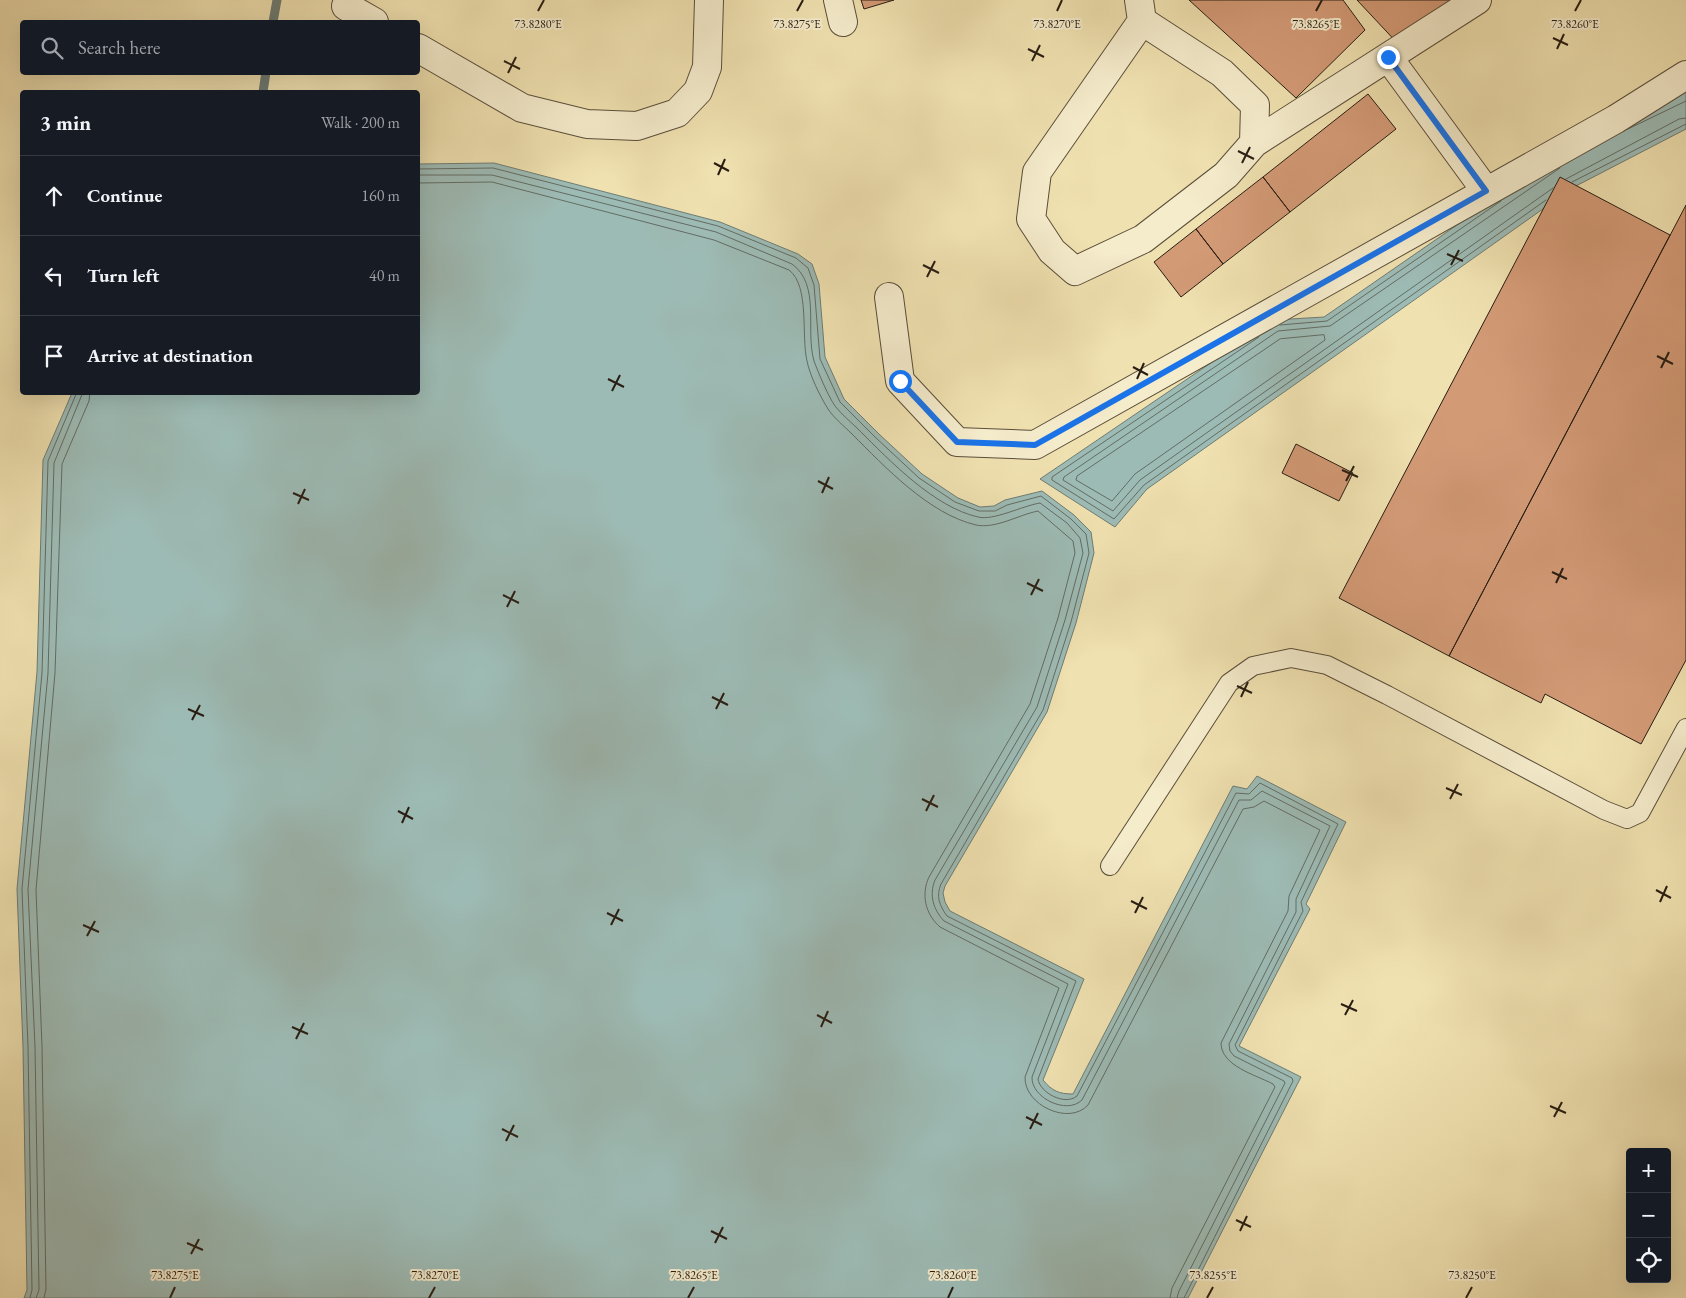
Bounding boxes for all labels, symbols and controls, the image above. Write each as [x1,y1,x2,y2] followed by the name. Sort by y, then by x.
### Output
[514,16,562,32] text: 73.8280°E
[773,16,821,32] text: 73.8275°E
[1033,16,1081,32] text: 73.8270°E
[1292,16,1340,32] text: 73.8265°E
[1551,16,1599,32] text: 73.8260°E
[20,20,420,75] search box
[38,34,66,62] icon: search
[78,35,160,60] text: Search here
[1377,46,1400,69] route end
[40,109,91,136] text: 3 min
[321,112,400,133] text: Walk · 200 m
[40,182,68,210] icon: ahead
[87,183,162,208] text: Continue
[361,185,400,206] text: 160 m
[40,262,68,290] icon: left
[87,263,159,288] text: Turn left
[369,265,400,286] text: 40 m
[40,342,68,370] icon: arrive
[87,343,253,368] text: Arrive at destination
[889,370,912,393] route start
[1626,1148,1671,1283] map controls
[1626,1148,1671,1193] button: +
[1626,1193,1671,1238] button: −
[1626,1238,1671,1283] button: locate
[151,1267,199,1283] text: 73.8275°E
[411,1267,459,1283] text: 73.8270°E
[670,1267,718,1283] text: 73.8265°E
[929,1267,977,1283] text: 73.8260°E
[1189,1267,1237,1283] text: 73.8255°E
[1448,1267,1496,1283] text: 73.8250°E

